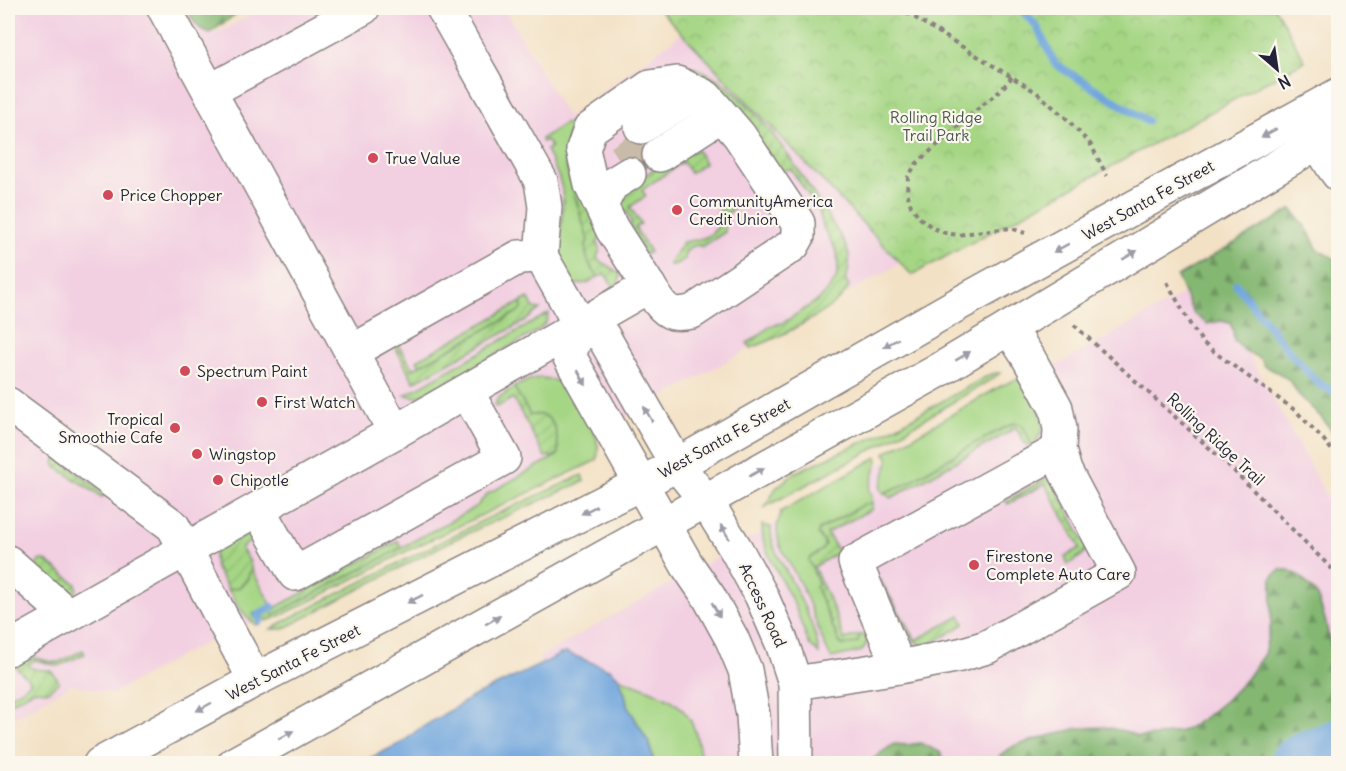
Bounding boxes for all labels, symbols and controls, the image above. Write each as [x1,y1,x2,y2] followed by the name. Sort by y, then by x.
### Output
[1247,39,1307,99] north arrow
[1275,71,1294,94] text: N
[890,107,982,145] park label: Rolling Ridge Trail Park
[1260,128,1277,138] one-way arrow
[385,148,460,168] place label: True Value
[366,151,380,165] marker: True Value
[1078,155,1218,245] street label: West Santa Fe Street
[120,185,223,205] place label: Price Chopper
[101,188,115,202] marker: Price Chopper
[689,191,833,229] place label: CommunityAmerica Credit Union
[670,203,684,217] marker: CommunityAmerica Credit Union
[1053,242,1069,253] one-way arrow
[1122,250,1138,261] one-way arrow
[883,337,899,348] one-way arrow
[955,350,971,361] one-way arrow
[197,361,308,381] place label: Spectrum Paint
[178,364,192,378] marker: Spectrum Paint
[577,370,587,387] one-way arrow
[1163,389,1269,489] street label: Rolling Ridge Trail
[274,392,356,412] place label: First Watch
[654,393,794,483] street label: West Santa Fe Street
[255,395,269,409] marker: First Watch
[643,405,653,422] one-way arrow
[59,409,163,447] place label: Tropical Smoothie Cafe
[168,421,182,435] marker: Tropical Smoothie Cafe
[209,444,276,464] place label: Wingstop
[190,447,204,461] marker: Wingstop
[749,467,765,478] one-way arrow
[230,470,289,490] place label: Chipotle
[211,473,225,487] marker: Chipotle
[580,506,597,515] one-way arrow
[720,524,731,540] one-way arrow
[986,546,1130,584] place label: Firestone Complete Auto Care
[967,558,981,572] marker: Firestone Complete Auto Care
[735,560,791,650] street label: Access Road
[406,594,423,604] one-way arrow
[711,602,722,618] one-way arrow
[485,615,502,625] one-way arrow
[223,619,364,704] street label: West Santa Fe Street
[196,703,213,712] one-way arrow
[277,730,294,740] one-way arrow

